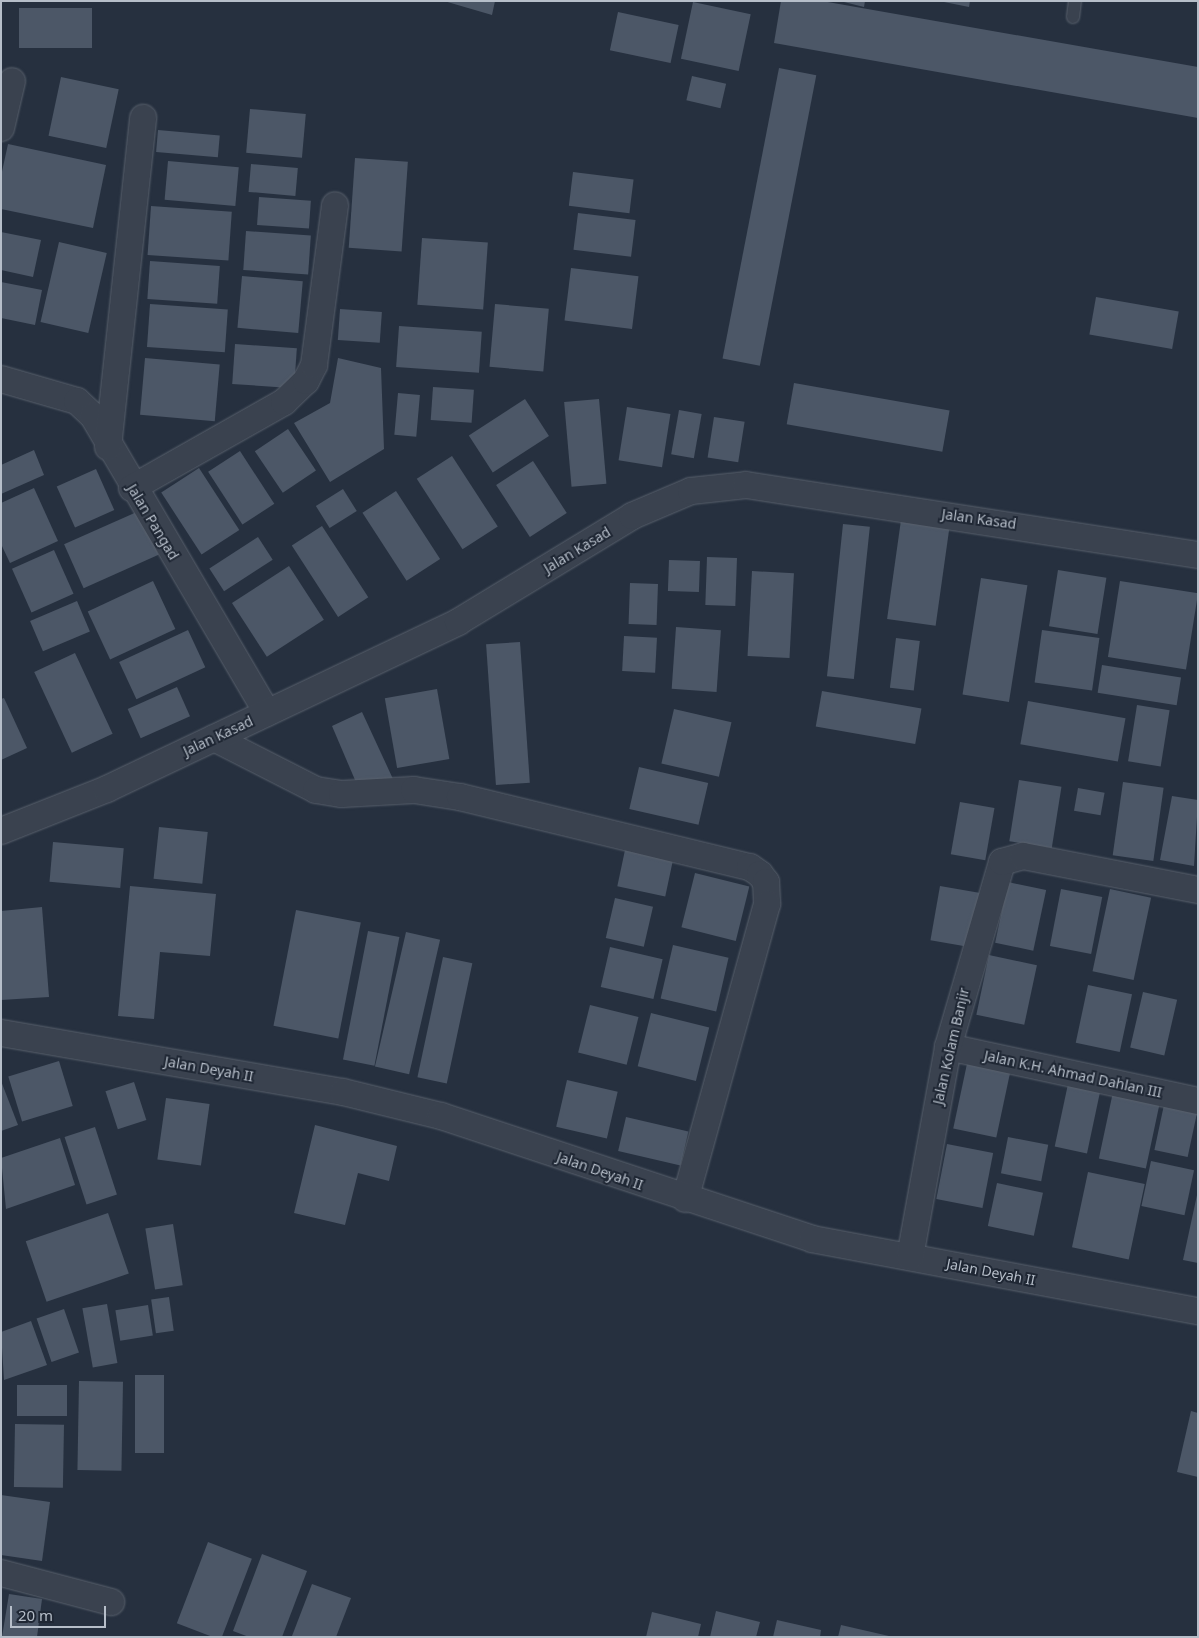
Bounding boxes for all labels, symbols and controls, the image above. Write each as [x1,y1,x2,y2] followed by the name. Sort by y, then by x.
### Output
[124,481,182,563] street label: Jalan Pangad
[941,505,1017,533] street label: Jalan Kasad
[540,523,614,577] street label: Jalan Kasad
[180,713,256,759] street label: Jalan Kasad
[929,986,973,1106] street label: Jalan Kolam Banjir
[983,1047,1163,1101] street label: Jalan K.H. Ahmad Dahlan III
[163,1053,255,1085] street label: Jalan Deyah II
[555,1148,645,1194] street label: Jalan Deyah II
[945,1255,1037,1289] street label: Jalan Deyah II
[12,1596,109,1628] scale bar
[18,1605,53,1625] text: 20 m

